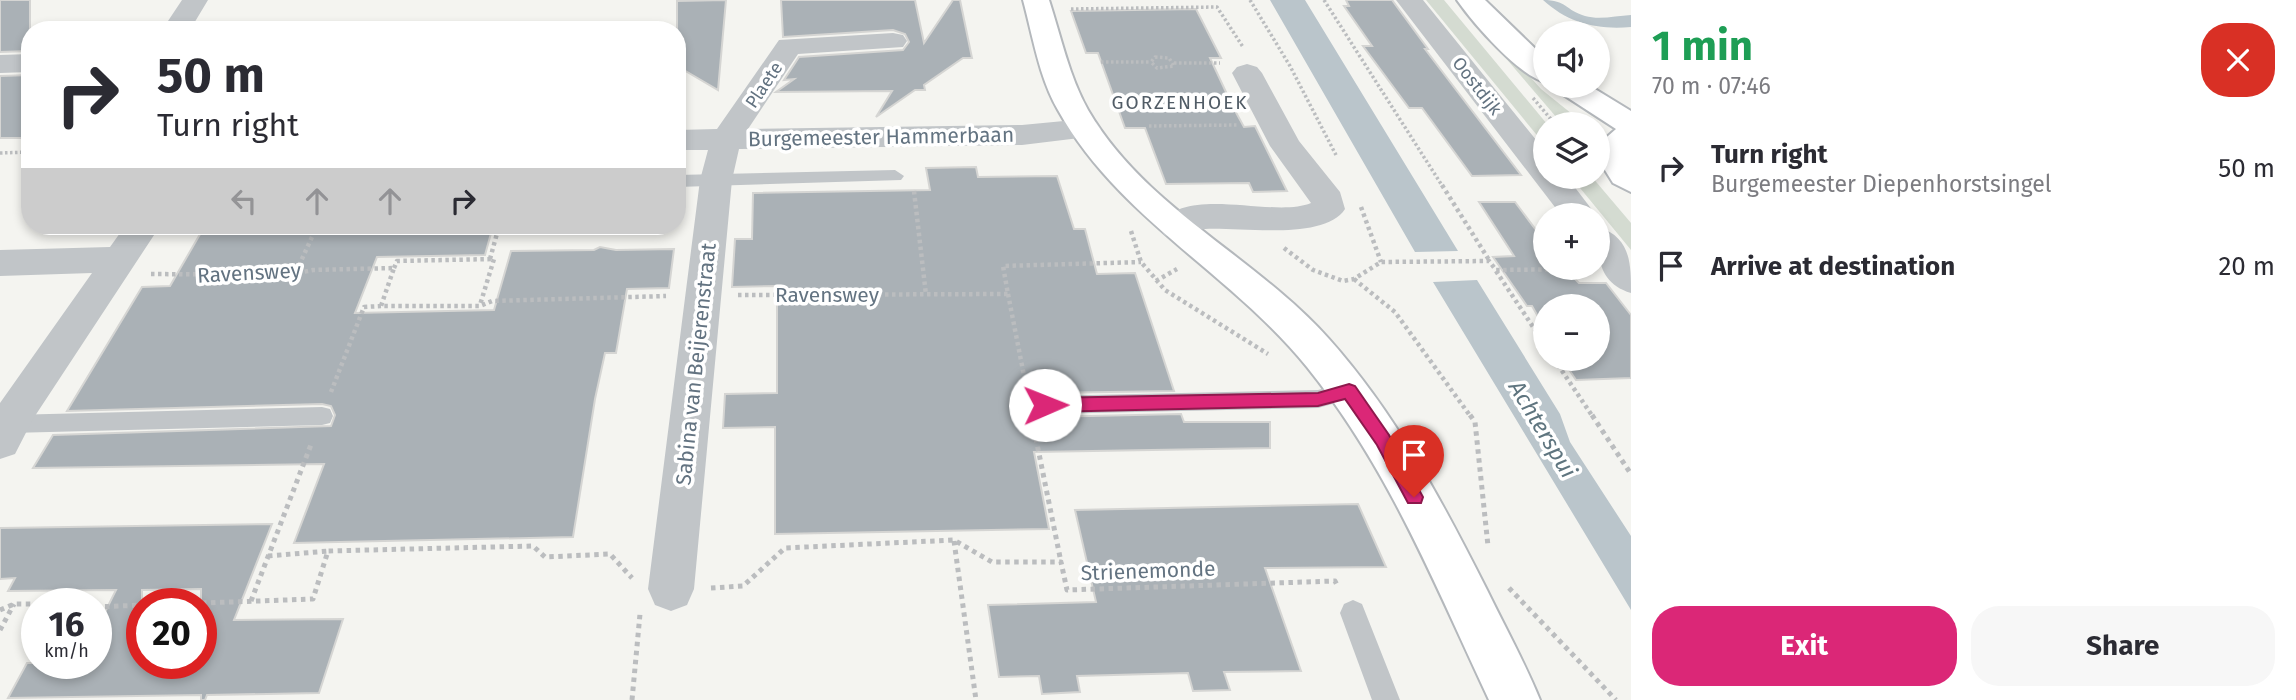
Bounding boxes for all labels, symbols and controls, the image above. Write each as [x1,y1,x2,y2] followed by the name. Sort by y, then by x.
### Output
[1533,21,1610,371] map controls
[1533,21,1610,98] button: sound
[1652,21,1753,71] text: 1 min
[2201,23,2275,97] button: close
[157,46,265,105] text: 50 m
[42,49,133,140] icon: right
[1447,53,1507,120] street label: Oostdijk
[741,58,787,112] street label: Plaete
[1652,72,1771,100] text: 70 m · 07:46
[1112,91,1248,114] district label: GORZENHOEK
[157,106,299,144] text: Turn right
[1533,112,1610,189] button: layers
[748,122,1014,152] street label: Burgemeester Hammerbaan
[1711,139,1828,170] text: Turn right
[1652,149,1690,187] icon: right
[2218,153,2275,184] text: 50 m
[1711,170,2052,198] text: Burgemeester Diepenhorstsingel
[225,182,263,220] icon: left
[298,182,336,220] icon: ahead
[371,182,409,220] icon: ahead
[444,182,482,220] icon: right
[1533,203,1610,280] button: +
[670,241,722,487] street label: Sabina van Beijerenstraat
[1652,247,1690,285] icon: arrive
[1711,251,1955,282] text: Arrive at destination
[2218,251,2275,282] text: 20 m
[196,257,302,289] street label: Ravenswey
[775,282,880,308] street label: Ravenswey
[1533,294,1610,371] button: −
[1008,368,1082,442] position arrow
[1502,374,1583,483] water label: Achterspui
[1384,425,1444,497] pin
[1395,436,1433,474] icon: arrive
[1080,556,1216,586] street label: Strienemonde
[126,588,217,679] speed limit sign: 20
[49,603,84,645] text: 16
[1652,606,1957,686] button: Exit
[1971,606,2275,686] button: Share
[44,640,89,662] text: km/h

